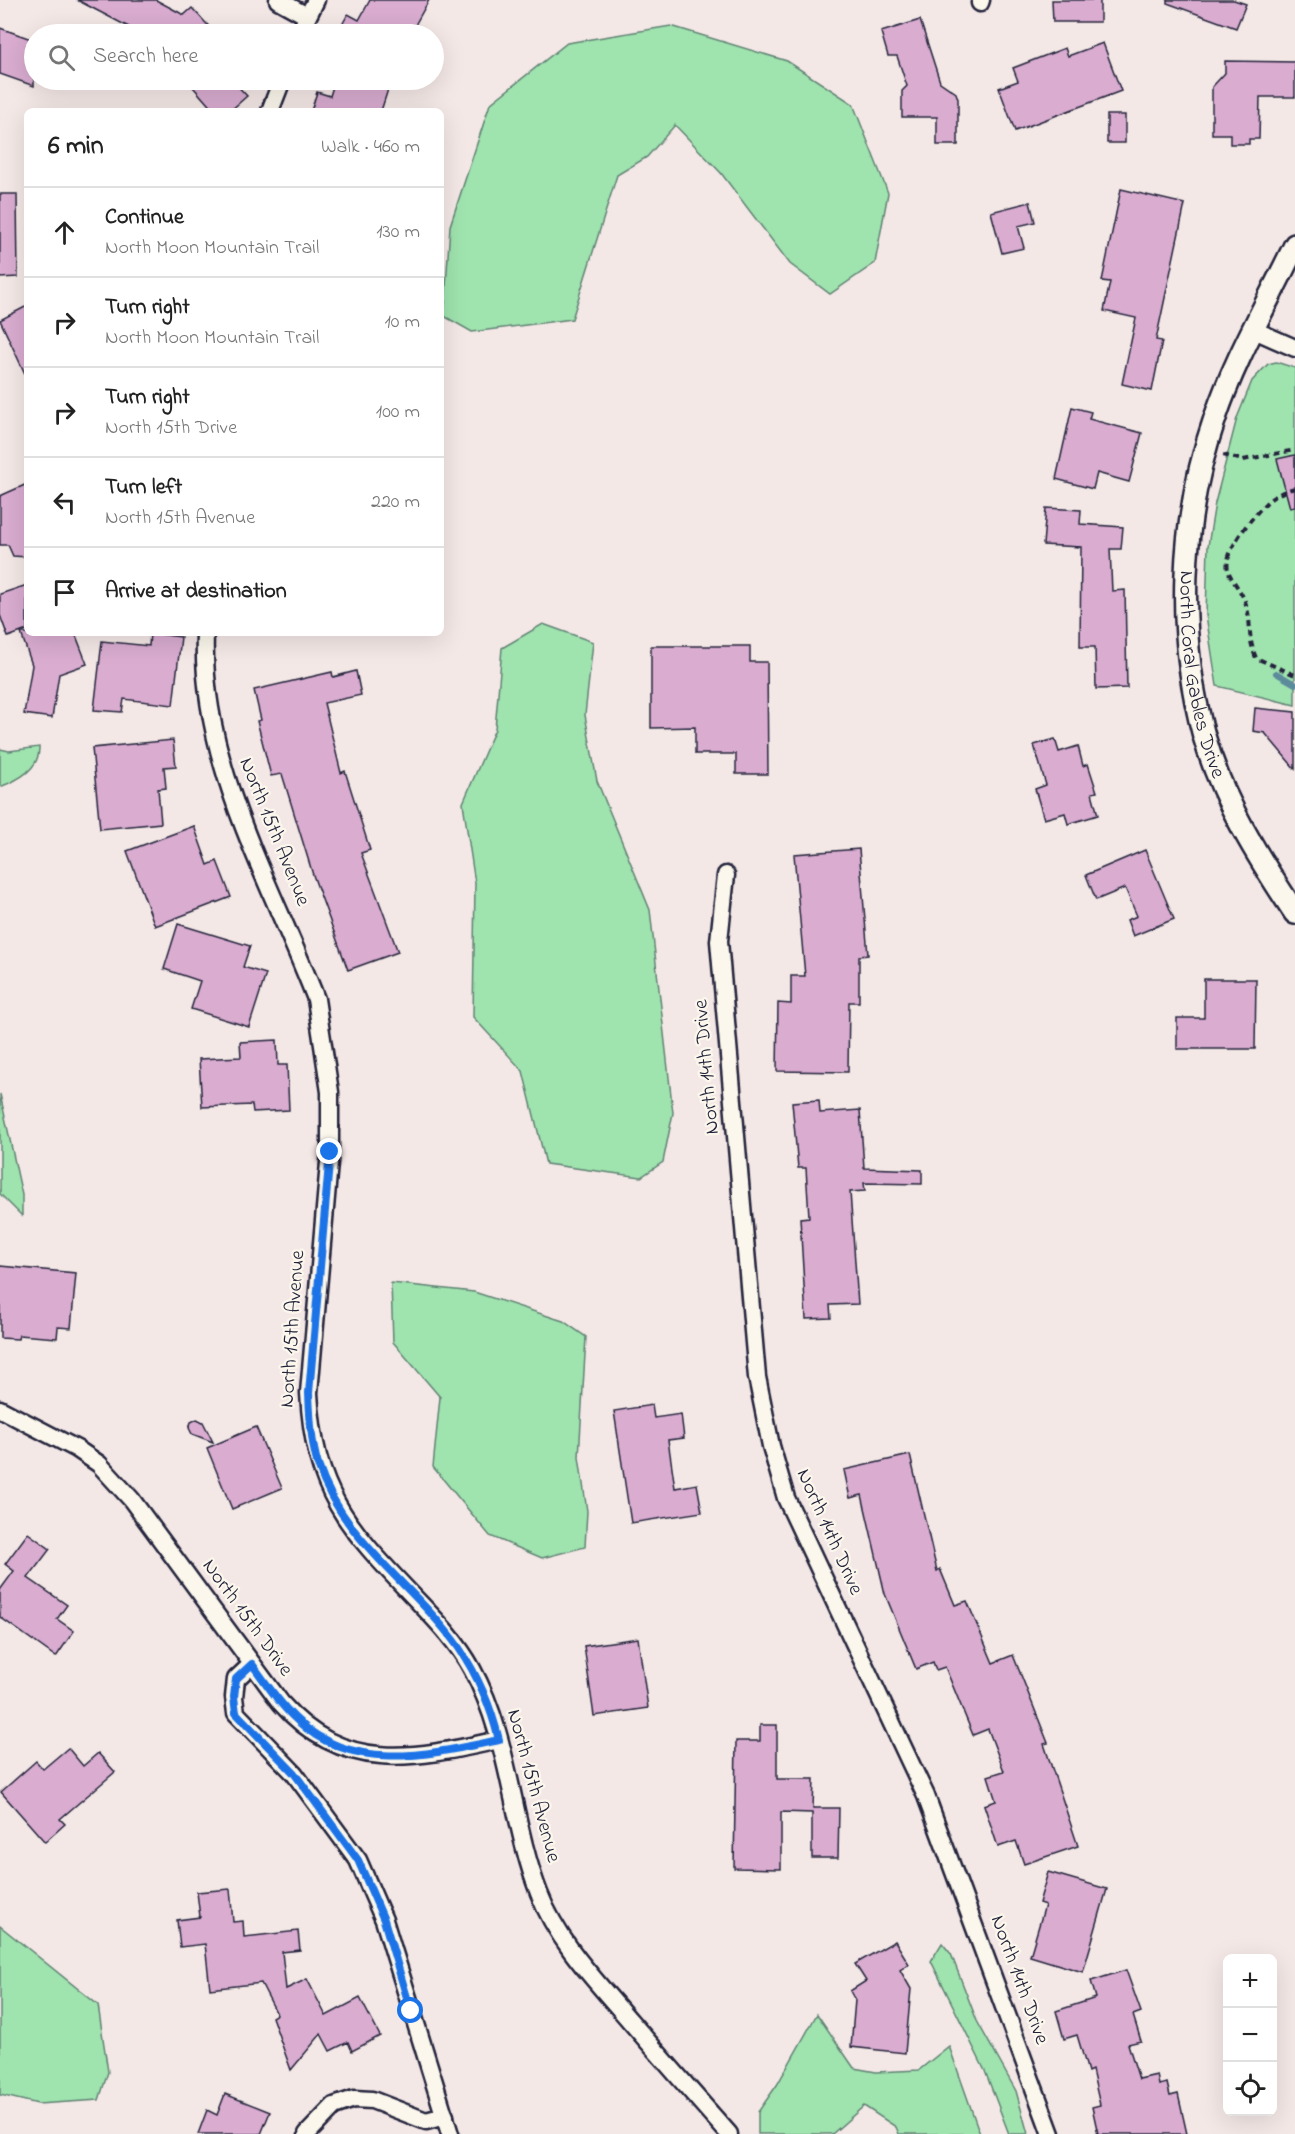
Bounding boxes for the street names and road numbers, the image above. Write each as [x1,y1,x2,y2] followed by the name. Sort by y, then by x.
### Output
[1171,570,1233,783] street label: North Coral Gables Drive
[231,753,318,911] street label: North 15th Avenue
[686,998,728,1136] street label: North 14th Drive
[273,1249,314,1409] street label: North 15th Avenue
[788,1464,870,1600] street label: North 14th Drive
[194,1553,300,1683] street label: North 15th Drive
[498,1706,568,1867] street label: North 15th Avenue
[982,1911,1056,2049] street label: North 14th Drive

